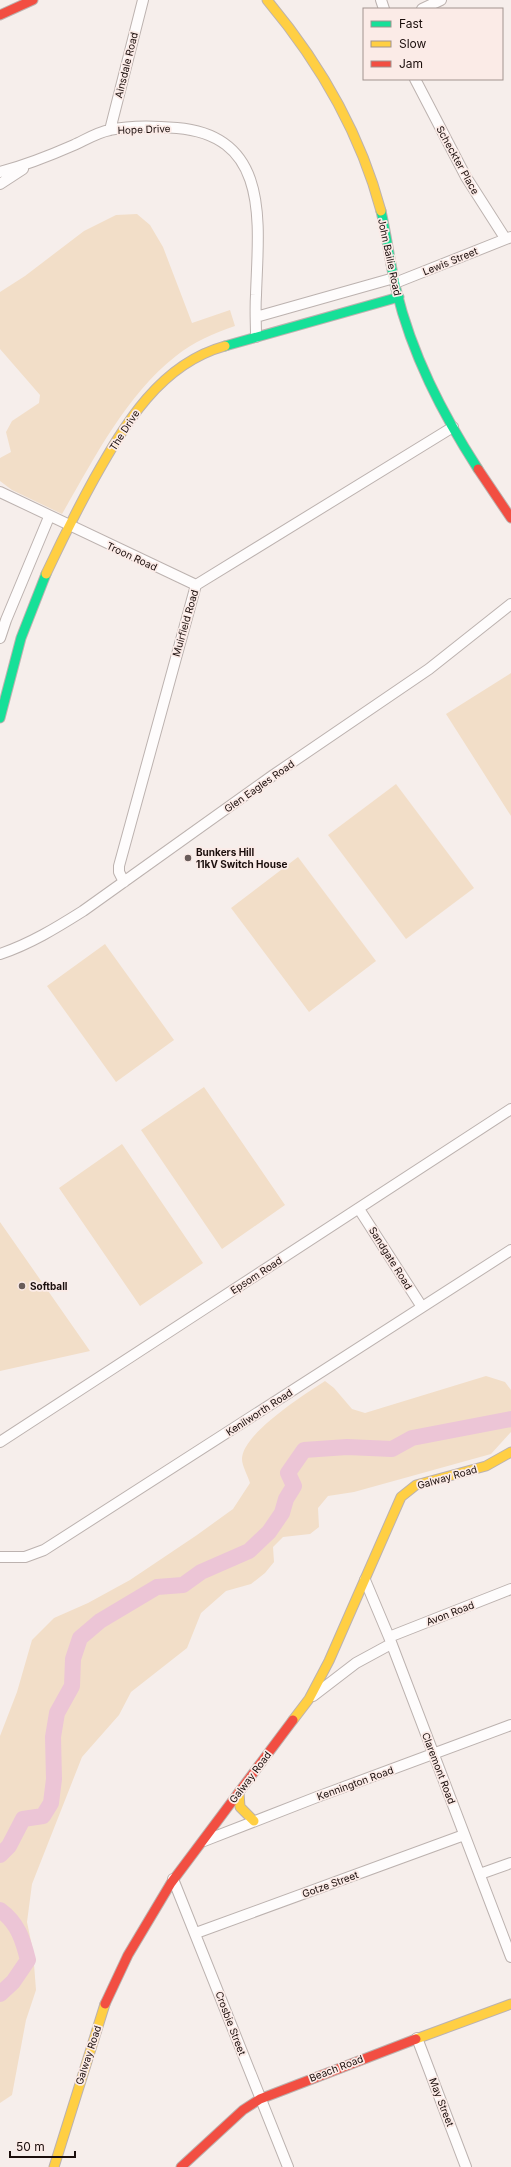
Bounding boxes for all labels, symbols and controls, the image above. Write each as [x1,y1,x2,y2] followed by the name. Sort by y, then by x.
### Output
[363,8,503,80] legend
[399,16,423,31] text: Fast
[112,31,140,99] street label: Ainsdale Road
[399,36,427,51] text: Slow
[399,56,423,71] text: Jam
[117,122,171,136] street label: Hope Drive
[434,124,482,197] street label: Scheckter Place
[376,217,404,297] street label: John Bailie Road
[421,244,480,277] street label: Lewis Street
[106,407,142,452] street label: The Drive
[105,539,159,573] street label: Troon Road
[170,588,200,658] street label: Muirfield Road
[222,757,296,815] street label: Glen Eagles Road
[196,846,287,870] place label: Bunkers Hill 11kV Switch House
[183,853,193,863] marker: Bunkers Hill 11kV Switch House
[367,1224,415,1292] street label: Sandgate Road
[228,1254,284,1296] street label: Epsom Road
[30,1280,68,1292] place label: Softball
[17,1281,27,1291] marker: Softball
[223,1386,295,1438] street label: Kenilworth Road
[416,1463,478,1491] street label: Galway Road
[424,1598,476,1628] street label: Avon Road
[420,1731,458,1805] street label: Claremont Road
[227,1749,273,1805] street label: Galway Road
[315,1764,395,1802] street label: Kennington Road
[300,1868,360,1900] street label: Gotze Street
[213,1989,249,2057] street label: Crosbie Street
[73,2024,103,2086] street label: Galway Road
[307,2052,365,2084] street label: Beach Road
[427,2076,457,2129] street label: May Street
[10,2133,75,2159] scale bar
[16,2139,45,2154] text: 50 m

